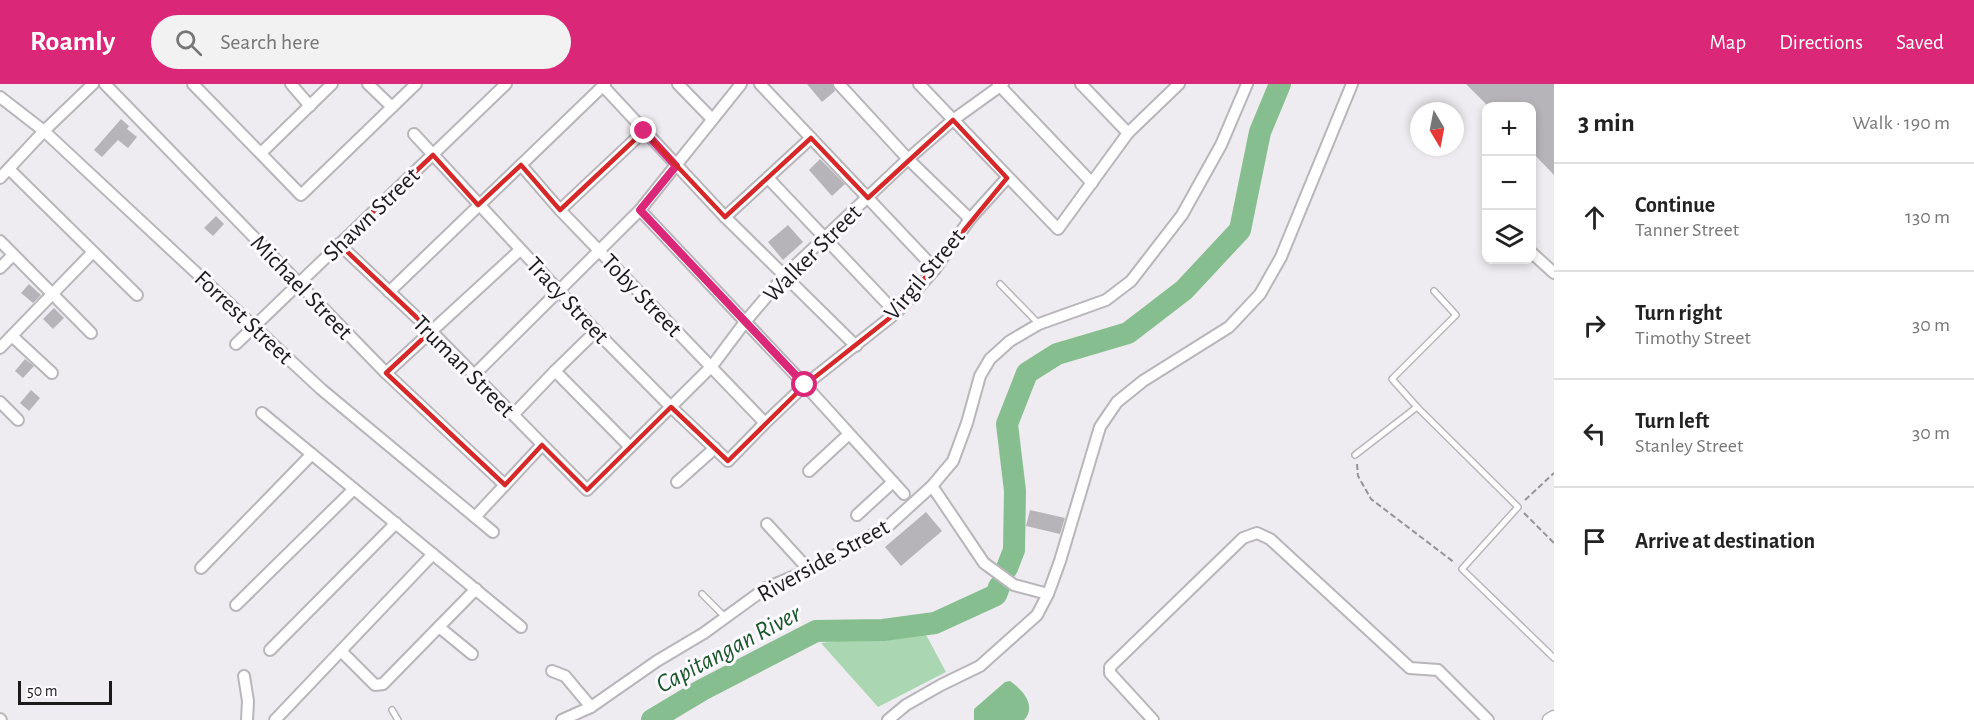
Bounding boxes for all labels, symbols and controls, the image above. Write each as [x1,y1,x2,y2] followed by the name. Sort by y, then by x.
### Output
[151,15,571,69] search box
[172,26,205,59] icon: search
[30,28,115,56] text: Roamly
[220,31,320,53] text: Search here
[1710,32,1746,53] text: Map
[1779,32,1863,53] text: Directions
[1896,32,1944,53] text: Saved
[1410,102,1464,156] north arrow
[1482,102,1536,264] map controls
[1482,102,1536,156] button: +
[1578,110,1635,136] text: 3 min
[1853,113,1950,133] text: Walk · 190 m
[630,117,656,143] route end
[1482,156,1536,210] button: −
[319,163,425,266] street label: Shawn Street
[1635,194,1715,216] text: Continue
[759,200,866,307] street label: Walker Street
[1578,201,1611,234] icon: ahead
[1905,207,1950,227] text: 130 m
[1482,210,1536,264] button: layers
[1635,220,1739,240] text: Tanner Street
[880,224,970,325] street label: Virgil Street
[246,231,357,345] street label: Michael Street
[596,250,687,342] street label: Toby Street
[521,253,613,349] street label: Tracy Street
[190,266,297,369] street label: Forrest Street
[1635,302,1722,324] text: Turn right
[1578,309,1611,342] icon: right
[408,311,519,422] street label: Truman Street
[1912,315,1950,335] text: 30 m
[1635,328,1751,348] text: Timothy Street
[791,371,817,397] route start
[1635,410,1709,432] text: Turn left
[1578,417,1611,450] icon: left
[1912,423,1950,443] text: 30 m
[1635,436,1743,456] text: Stanley Street
[754,515,894,607] street label: Riverside Street
[1578,525,1611,558] icon: arrive
[1635,530,1815,552] text: Arrive at destination
[652,599,806,698] water label: Capitangan River
[18,678,112,706] scale bar
[27,683,58,699] text: 50 m

